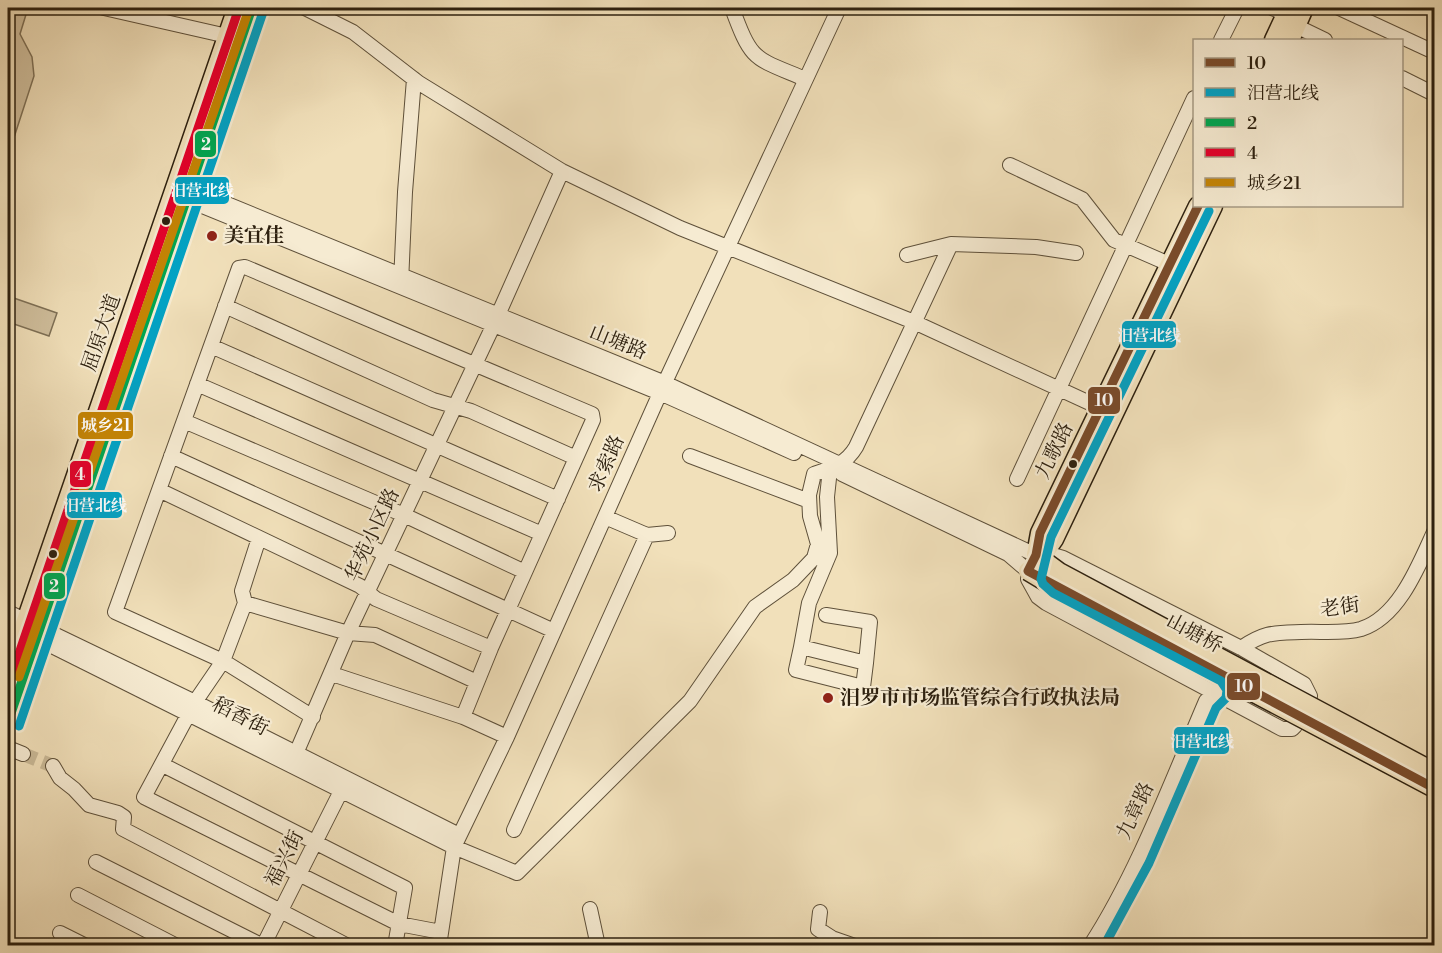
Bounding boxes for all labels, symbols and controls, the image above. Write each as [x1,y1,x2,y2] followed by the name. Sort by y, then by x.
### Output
[1193,39,1403,207] legend
[1247,52,1266,75] text: 10
[1247,82,1319,105] text: 汨营北线
[1247,112,1257,135] text: 2
[194,130,217,158] line badge: 2
[201,135,211,155] text: 2
[1247,142,1258,165] text: 4
[1247,172,1301,195] text: 城乡21
[174,176,230,205] line badge: 汨营北线
[170,181,234,201] text: 汨营北线
[160,215,172,227] unlabelled marker
[224,224,284,249] place label: 美宜佳
[205,229,219,243] marker: 美宜佳
[77,291,127,375] street label: 屈原大道
[586,320,650,366] street label: 山塘路
[1121,320,1177,349] line badge: 汨营北线
[1117,326,1181,346] text: 汨营北线
[1087,386,1121,415] line badge: 10
[1095,391,1113,411] text: 10
[77,411,134,440] line badge: 城乡21
[81,416,131,436] text: 城乡21
[1031,419,1079,483] street label: 九歌路
[583,432,631,496] street label: 求索路
[1067,458,1079,470] unlabelled marker
[69,460,92,488] line badge: 4
[75,465,86,485] text: 4
[341,484,405,586] street label: 华苑小区路
[66,491,123,519] line badge: 汨营北线
[63,496,127,516] text: 汨营北线
[47,548,59,560] unlabelled marker
[43,572,66,600] line badge: 2
[49,577,59,597] text: 2
[1318,593,1362,623] street label: 老街
[1162,609,1226,659] street label: 山塘桥
[1226,672,1261,701] line badge: 10
[1235,677,1253,697] text: 10
[840,686,1120,711] place label: 汨罗市市场监管综合行政执法局
[821,691,835,705] marker: 汨罗市市场监管综合行政执法局
[208,692,272,742] street label: 稻香街
[1173,726,1230,755] line badge: 汨营北线
[1170,732,1234,752] text: 汨营北线
[1112,779,1160,843] street label: 九章路
[260,827,310,891] street label: 福兴街

